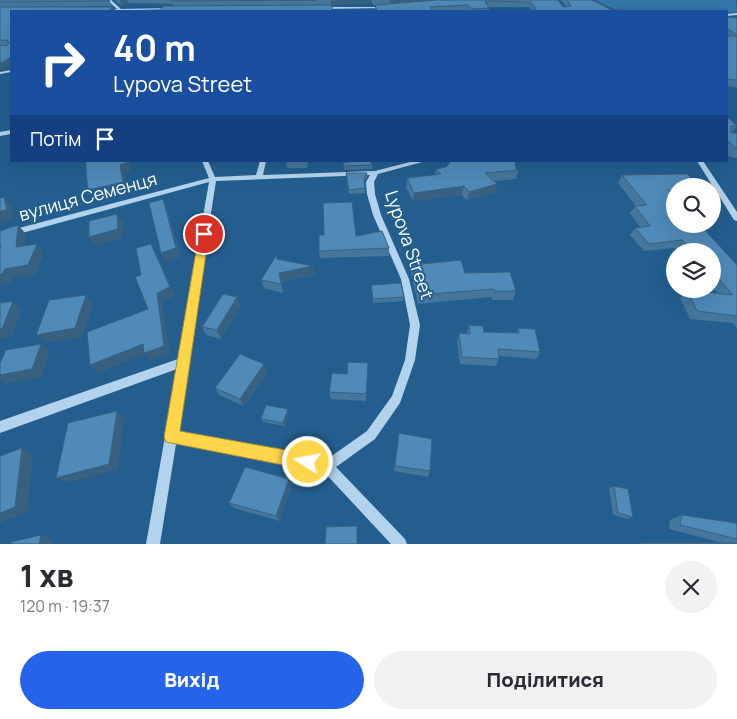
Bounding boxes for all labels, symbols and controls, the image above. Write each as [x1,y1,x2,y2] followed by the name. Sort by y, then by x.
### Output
[113,24,196,72] text: 40 m
[30,30,95,95] icon: right
[113,69,252,99] text: Lypova Street
[91,125,119,153] icon: arrive
[30,126,81,152] text: Потім
[16,166,159,226] street label: вулиця Семенця
[666,178,721,298] map controls
[666,178,721,233] button: search
[380,187,440,302] street label: Lypova Street
[183,213,225,255] pin
[190,220,218,248] icon: arrive
[666,243,721,298] button: layers
[281,435,333,487] position arrow
[20,555,74,596] text: 1 хв
[665,561,717,613] button: close
[20,595,110,617] text: 120 m · 19:37
[20,651,364,709] button: Вихід
[374,651,717,709] button: Поділитися

